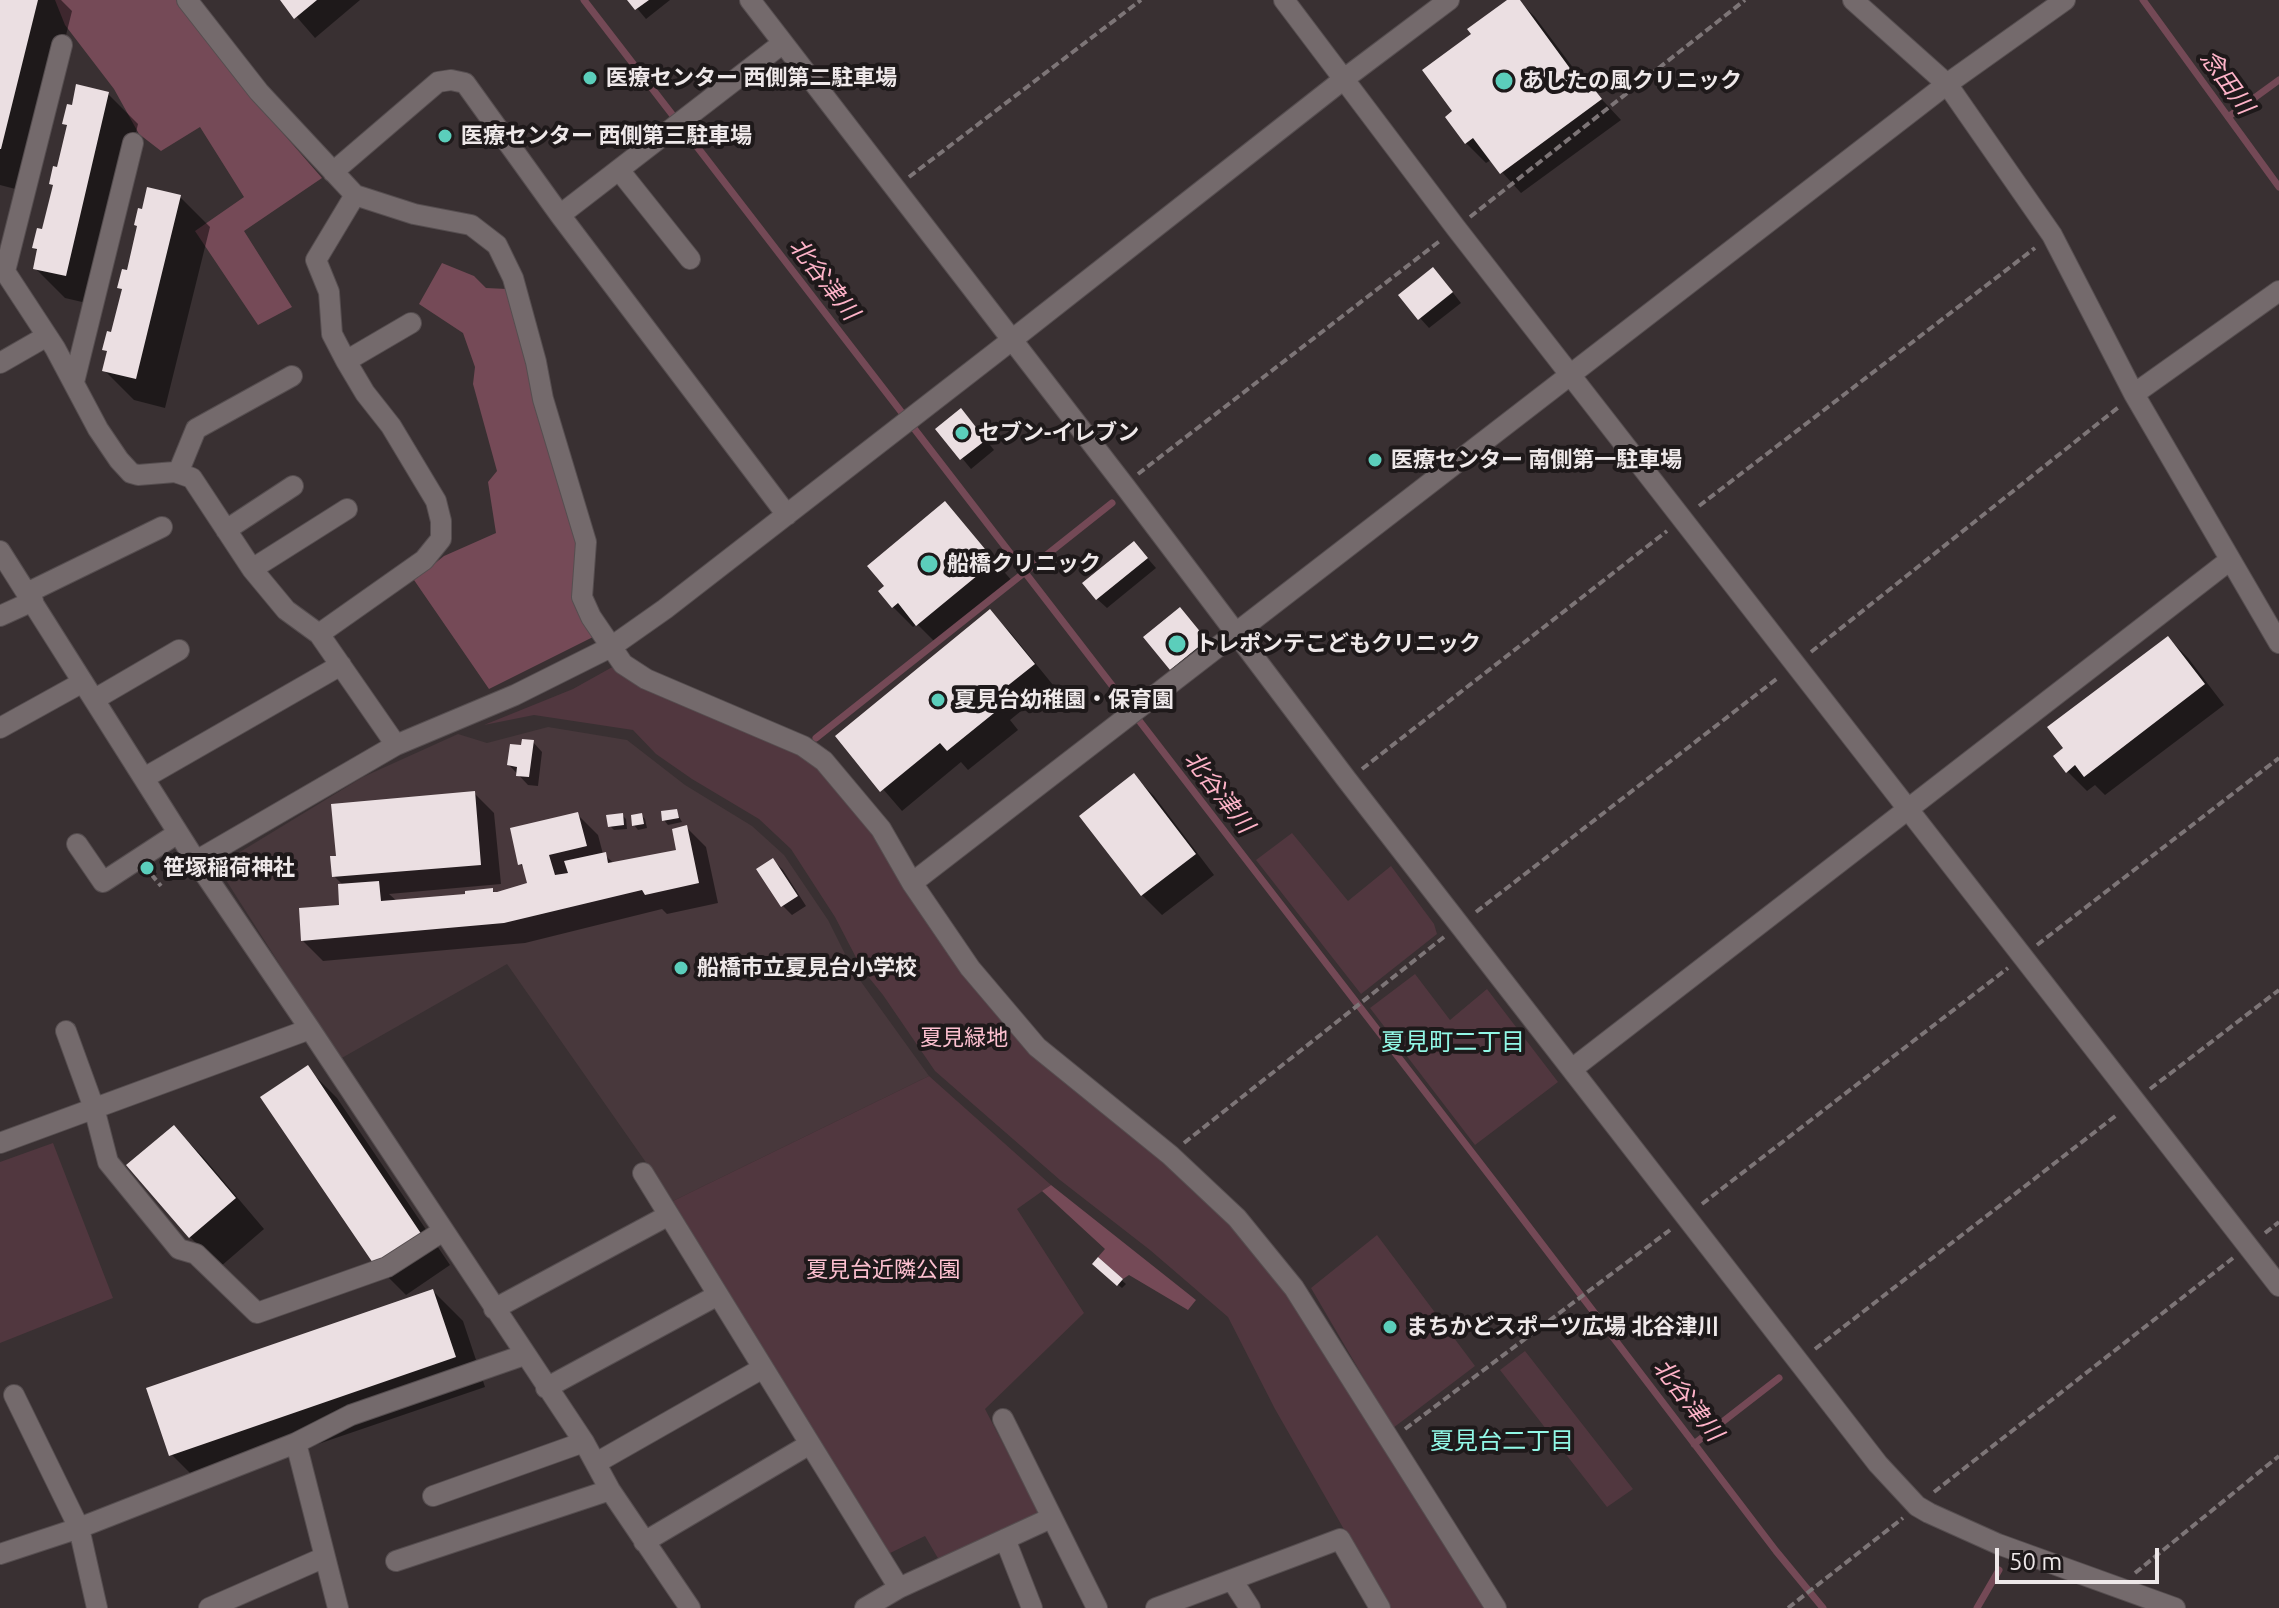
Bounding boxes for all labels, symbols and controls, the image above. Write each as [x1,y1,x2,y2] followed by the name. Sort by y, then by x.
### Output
[2194,44,2260,120] water label: 念田川
[606,65,897,91] place label: 医療センター 西側第二駐車場
[1522,68,1742,94] place label: あしたの風クリニック
[581,69,599,87] marker: 医療センター 西側第二駐車場
[1493,70,1515,92] marker: あしたの風クリニック
[461,123,752,149] place label: 医療センター 西側第三駐車場
[436,127,454,145] marker: 医療センター 西側第三駐車場
[783,232,865,326] water label: 北谷津川
[978,420,1139,446] place label: セブン-イレブン
[953,424,971,442] marker: セブン-イレブン
[1391,447,1682,473] place label: 医療センター 南側第一駐車場
[1366,451,1384,469] marker: 医療センター 南側第一駐車場
[947,551,1101,577] place label: 船橋クリニック
[918,553,940,575] marker: 船橋クリニック
[1195,631,1481,657] place label: トレポンテこどもクリニック
[1166,633,1188,655] marker: トレポンテこどもクリニック
[954,687,1174,713] place label: 夏見台幼稚園・保育園
[929,691,947,709] marker: 夏見台幼稚園・保育園
[1178,745,1260,839] water label: 北谷津川
[163,855,295,881] place label: 笹塚稲荷神社
[138,859,156,877] marker: 笹塚稲荷神社
[697,955,917,981] place label: 船橋市立夏見台小学校
[672,959,690,977] marker: 船橋市立夏見台小学校
[920,1025,1008,1051] park label: 夏見緑地
[1381,1028,1525,1056] district label: 夏見町二丁目
[806,1257,960,1283] park label: 夏見台近隣公園
[1406,1314,1719,1340] place label: まちかどスポーツ広場 北谷津川
[1381,1318,1399,1336] marker: まちかどスポーツ広場 北谷津川
[1647,1353,1729,1447] water label: 北谷津川
[1430,1427,1574,1455] district label: 夏見台二丁目
[1999,1532,2163,1582] scale bar
[2009,1548,2062,1575] text: 50 m

